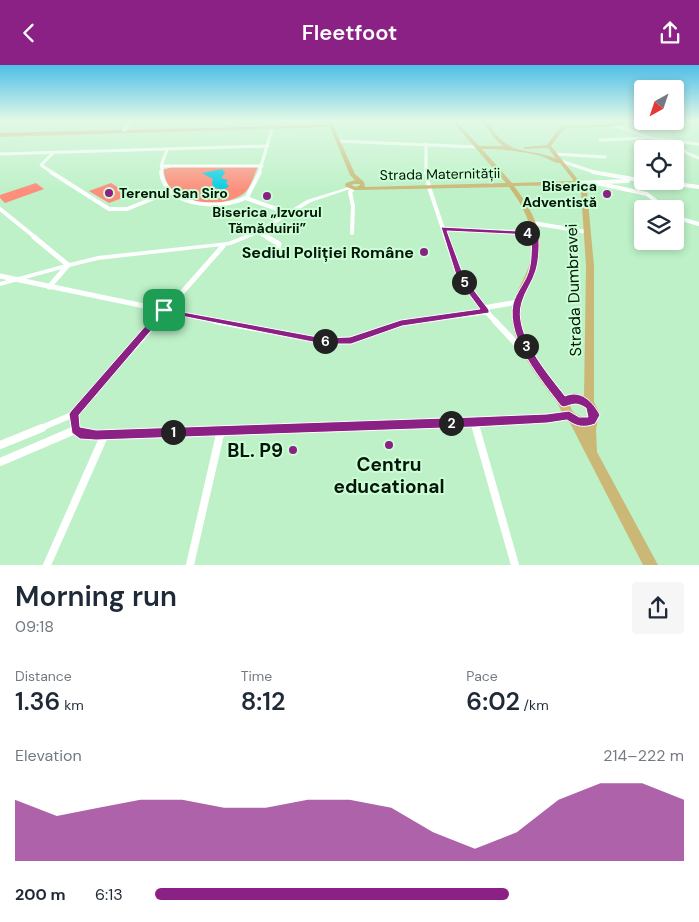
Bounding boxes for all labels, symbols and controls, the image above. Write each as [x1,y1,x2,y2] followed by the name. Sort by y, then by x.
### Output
[302,18,397,47] text: Fleetfoot
[15,19,43,47] icon: back
[656,19,684,47] icon: share
[634,80,684,130] north arrow
[634,80,684,250] map controls
[634,140,684,190] button: locate
[380,164,500,184] street label: Strada Maternității
[522,177,597,211] place label: Biserica Adventistă
[119,184,228,202] place label: Terenul San Siro
[103,187,115,199] marker: Terenul San Siro
[601,188,613,200] marker: Biserica Adventistă
[261,190,273,202] marker: Biserica „Izvorul Tămăduirii”
[634,200,684,250] button: layers
[212,203,322,237] place label: Biserica „Izvorul Tămăduirii”
[514,221,540,245] pin: 4
[561,223,586,357] street label: Strada Dumbravei
[523,224,532,242] text: 4
[242,242,414,263] place label: Sediul Poliției Române
[418,246,430,258] marker: Sediul Poliției Române
[452,269,476,295] pin: 5
[460,273,469,291] text: 5
[143,289,185,331] pin
[150,296,178,324] icon: arrive
[312,329,338,353] pin: 6
[321,332,330,350] text: 6
[514,333,538,359] pin: 3
[522,337,531,355] text: 3
[438,411,464,435] pin: 2
[447,414,456,432] text: 2
[160,419,186,445] pin: 1
[171,423,176,441] text: 1
[227,438,283,463] place label: BL. P9
[383,439,395,451] marker: Centru educational
[287,444,299,456] marker: BL. P9
[333,452,445,499] place label: Centru educational
[15,578,177,615] text: Morning run
[632,582,684,634] button: share
[15,616,54,637] text: 09:18
[15,667,72,685] text: Distance
[241,667,272,685] text: Time
[466,667,498,685] text: Pace
[15,685,60,718] text: 1.36
[241,685,285,718] text: 8:12
[466,685,520,718] text: 6:02
[60,696,84,714] text: km
[520,696,549,714] text: /km
[15,745,82,766] text: Elevation
[603,745,684,766] text: 214–222 m
[15,884,66,905] text: 200 m
[95,884,123,905] text: 6:13

